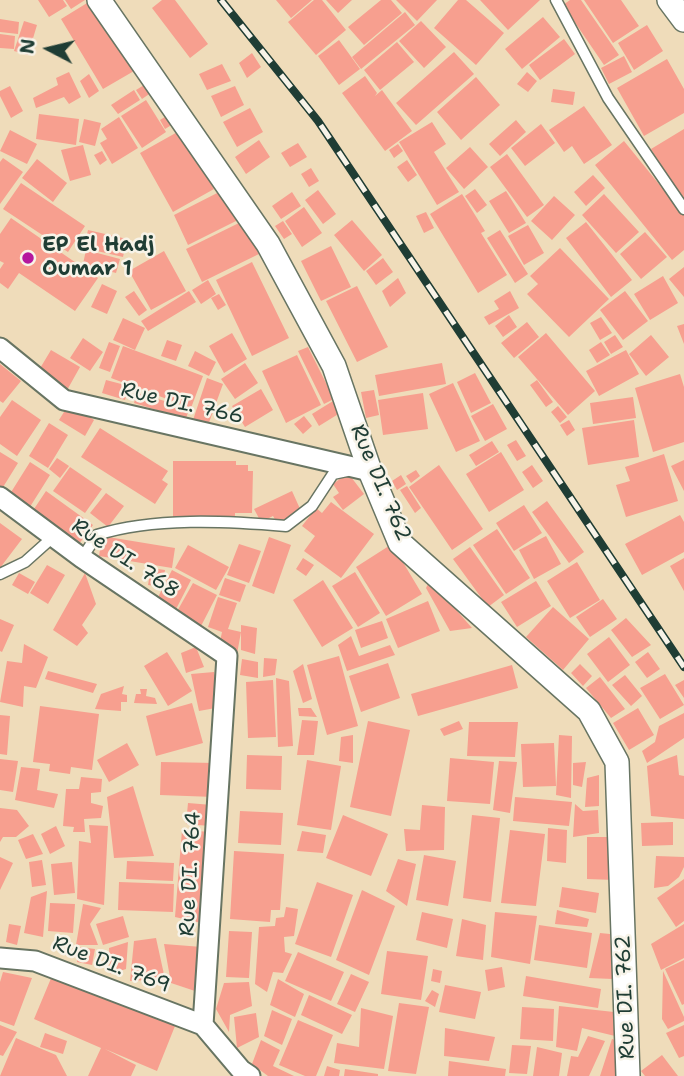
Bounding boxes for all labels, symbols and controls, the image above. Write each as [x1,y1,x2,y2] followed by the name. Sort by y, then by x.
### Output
[14,14,84,84] north arrow
[14,37,41,55] text: N
[42,233,154,283] place label: EP El Hadj Oumar 1
[20,250,36,266] marker: EP El Hadj Oumar 1
[118,378,246,430] street label: Rue DI. 766
[344,421,416,545] street label: Rue DI. 762
[66,514,184,604] street label: Rue DI. 768
[175,811,207,937] street label: Rue DI. 764
[49,931,173,999] street label: Rue DI. 769
[611,934,641,1060] street label: Rue DI. 762

